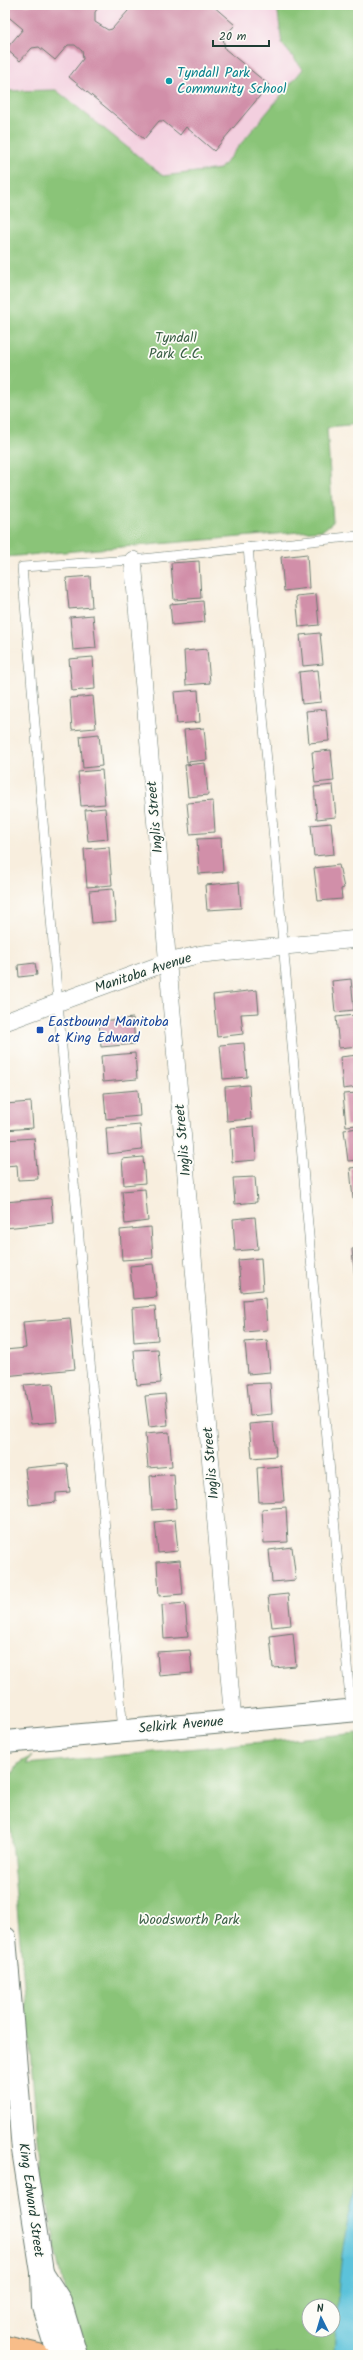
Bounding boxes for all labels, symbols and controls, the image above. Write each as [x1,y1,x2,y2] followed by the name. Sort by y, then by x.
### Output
[213,22,269,48] scale bar
[219,27,247,46] text: 20 m
[177,62,287,100] place label: Tyndall Park Community School
[164,76,174,86] marker: Tyndall Park Community School
[149,327,203,365] park label: Tyndall Park C.C.
[141,779,169,854] street label: Inglis Street
[92,947,195,999] street label: Manitoba Avenue
[48,1011,169,1049] place label: Eastbound Manitoba at King Edward
[35,1025,45,1035] marker: Eastbound Manitoba at King Edward
[169,1102,197,1177] street label: Inglis Street
[197,1425,225,1500] street label: Inglis Street
[138,1710,225,1740] street label: Selkirk Avenue
[139,1909,240,1931] park label: Woodsworth Park
[12,2141,50,2259] street label: King Edward Street
[301,2298,341,2338] north arrow
[316,2300,325,2318] text: N

